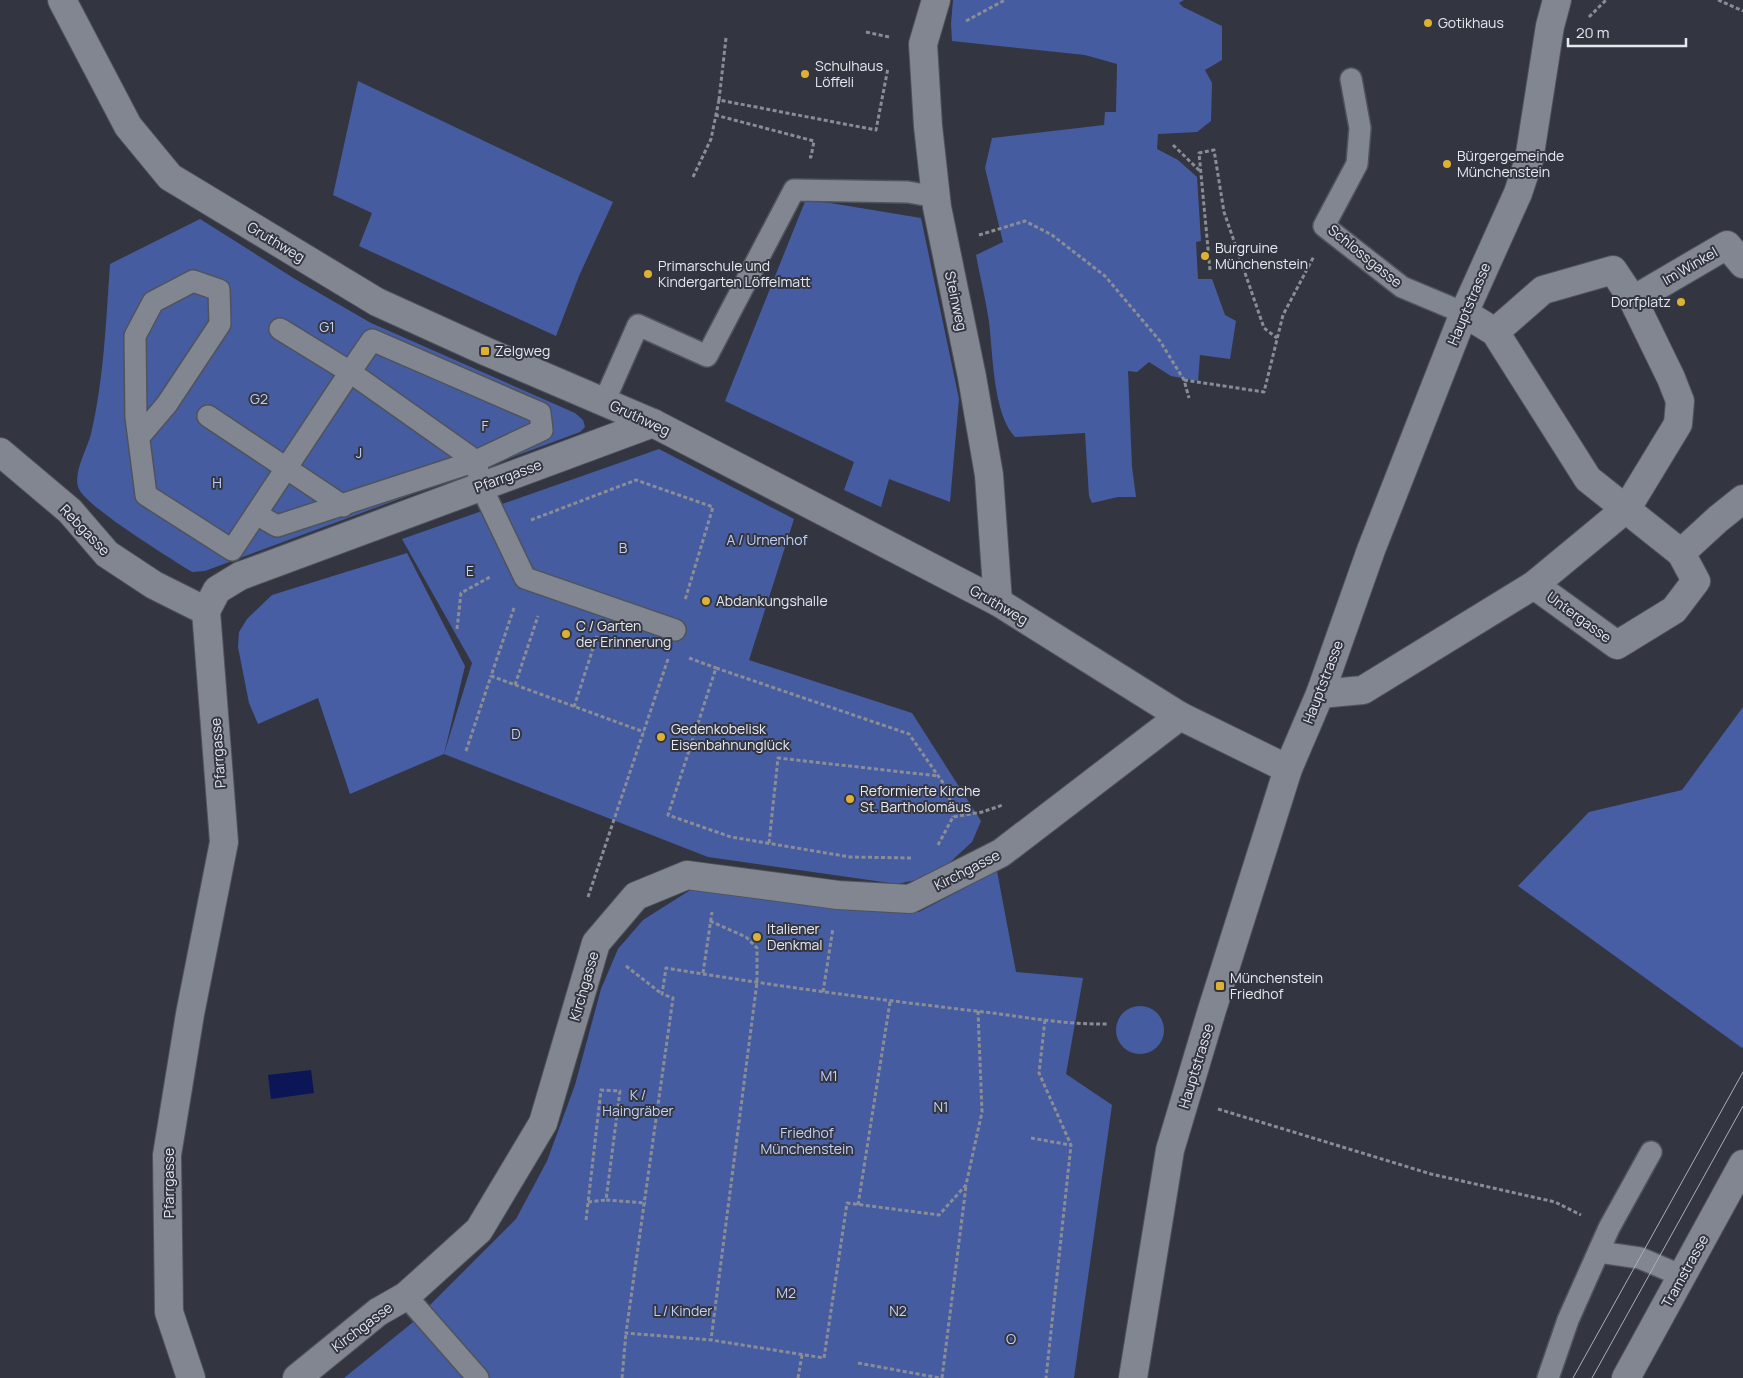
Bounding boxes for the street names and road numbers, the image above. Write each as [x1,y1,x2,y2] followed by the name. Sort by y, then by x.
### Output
[244,217,309,266] street label: Gruthweg
[1324,220,1406,291] street label: Schlossgasse
[1659,242,1721,289] street label: Im Winkel
[1443,260,1494,348] street label: Hauptstrasse
[941,269,972,333] street label: Steinweg
[607,395,673,440] street label: Gruthweg
[472,455,544,496] street label: Pfarrgasse
[56,500,115,559] street label: Rebgasse
[967,580,1032,629] street label: Gruthweg
[1543,587,1615,646] street label: Untergasse
[1298,637,1347,726] street label: Hauptstrasse
[206,717,229,789] street label: Pfarrgasse
[931,845,1003,894] street label: Kirchgasse
[565,949,603,1023] street label: Kirchgasse
[1174,1021,1217,1111] street label: Hauptstrasse
[159,1148,178,1218] street label: Pfarrgasse
[1657,1231,1712,1311] street label: Tramstrasse
[327,1297,396,1356] street label: Kirchgasse

